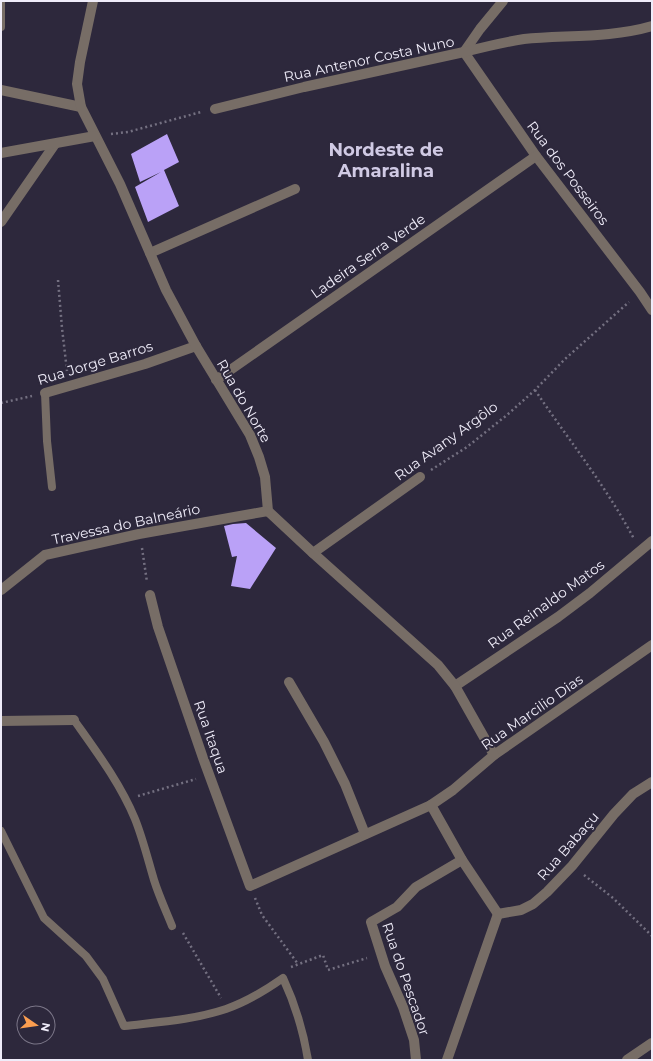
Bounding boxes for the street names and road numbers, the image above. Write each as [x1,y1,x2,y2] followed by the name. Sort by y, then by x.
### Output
[282,32,456,86] street label: Rua Antenor Costa Nuno
[523,117,613,229] street label: Rua dos Posseiros
[307,210,429,302] street label: Ladeira Serra Verde
[35,337,155,389] street label: Rua Jorge Barros
[213,356,275,446] street label: Rua do Norte
[391,397,501,485] street label: Rua Avany Argôlo
[50,499,202,548] street label: Travessa do Balneário
[484,556,608,652] street label: Rua Reinaldo Matos
[477,670,587,754] street label: Rua Marcilio Dias
[190,698,232,776] street label: Rua Itaqua
[533,808,603,884] street label: Rua Babaçu
[378,920,434,1038] street label: Rua do Pescador

